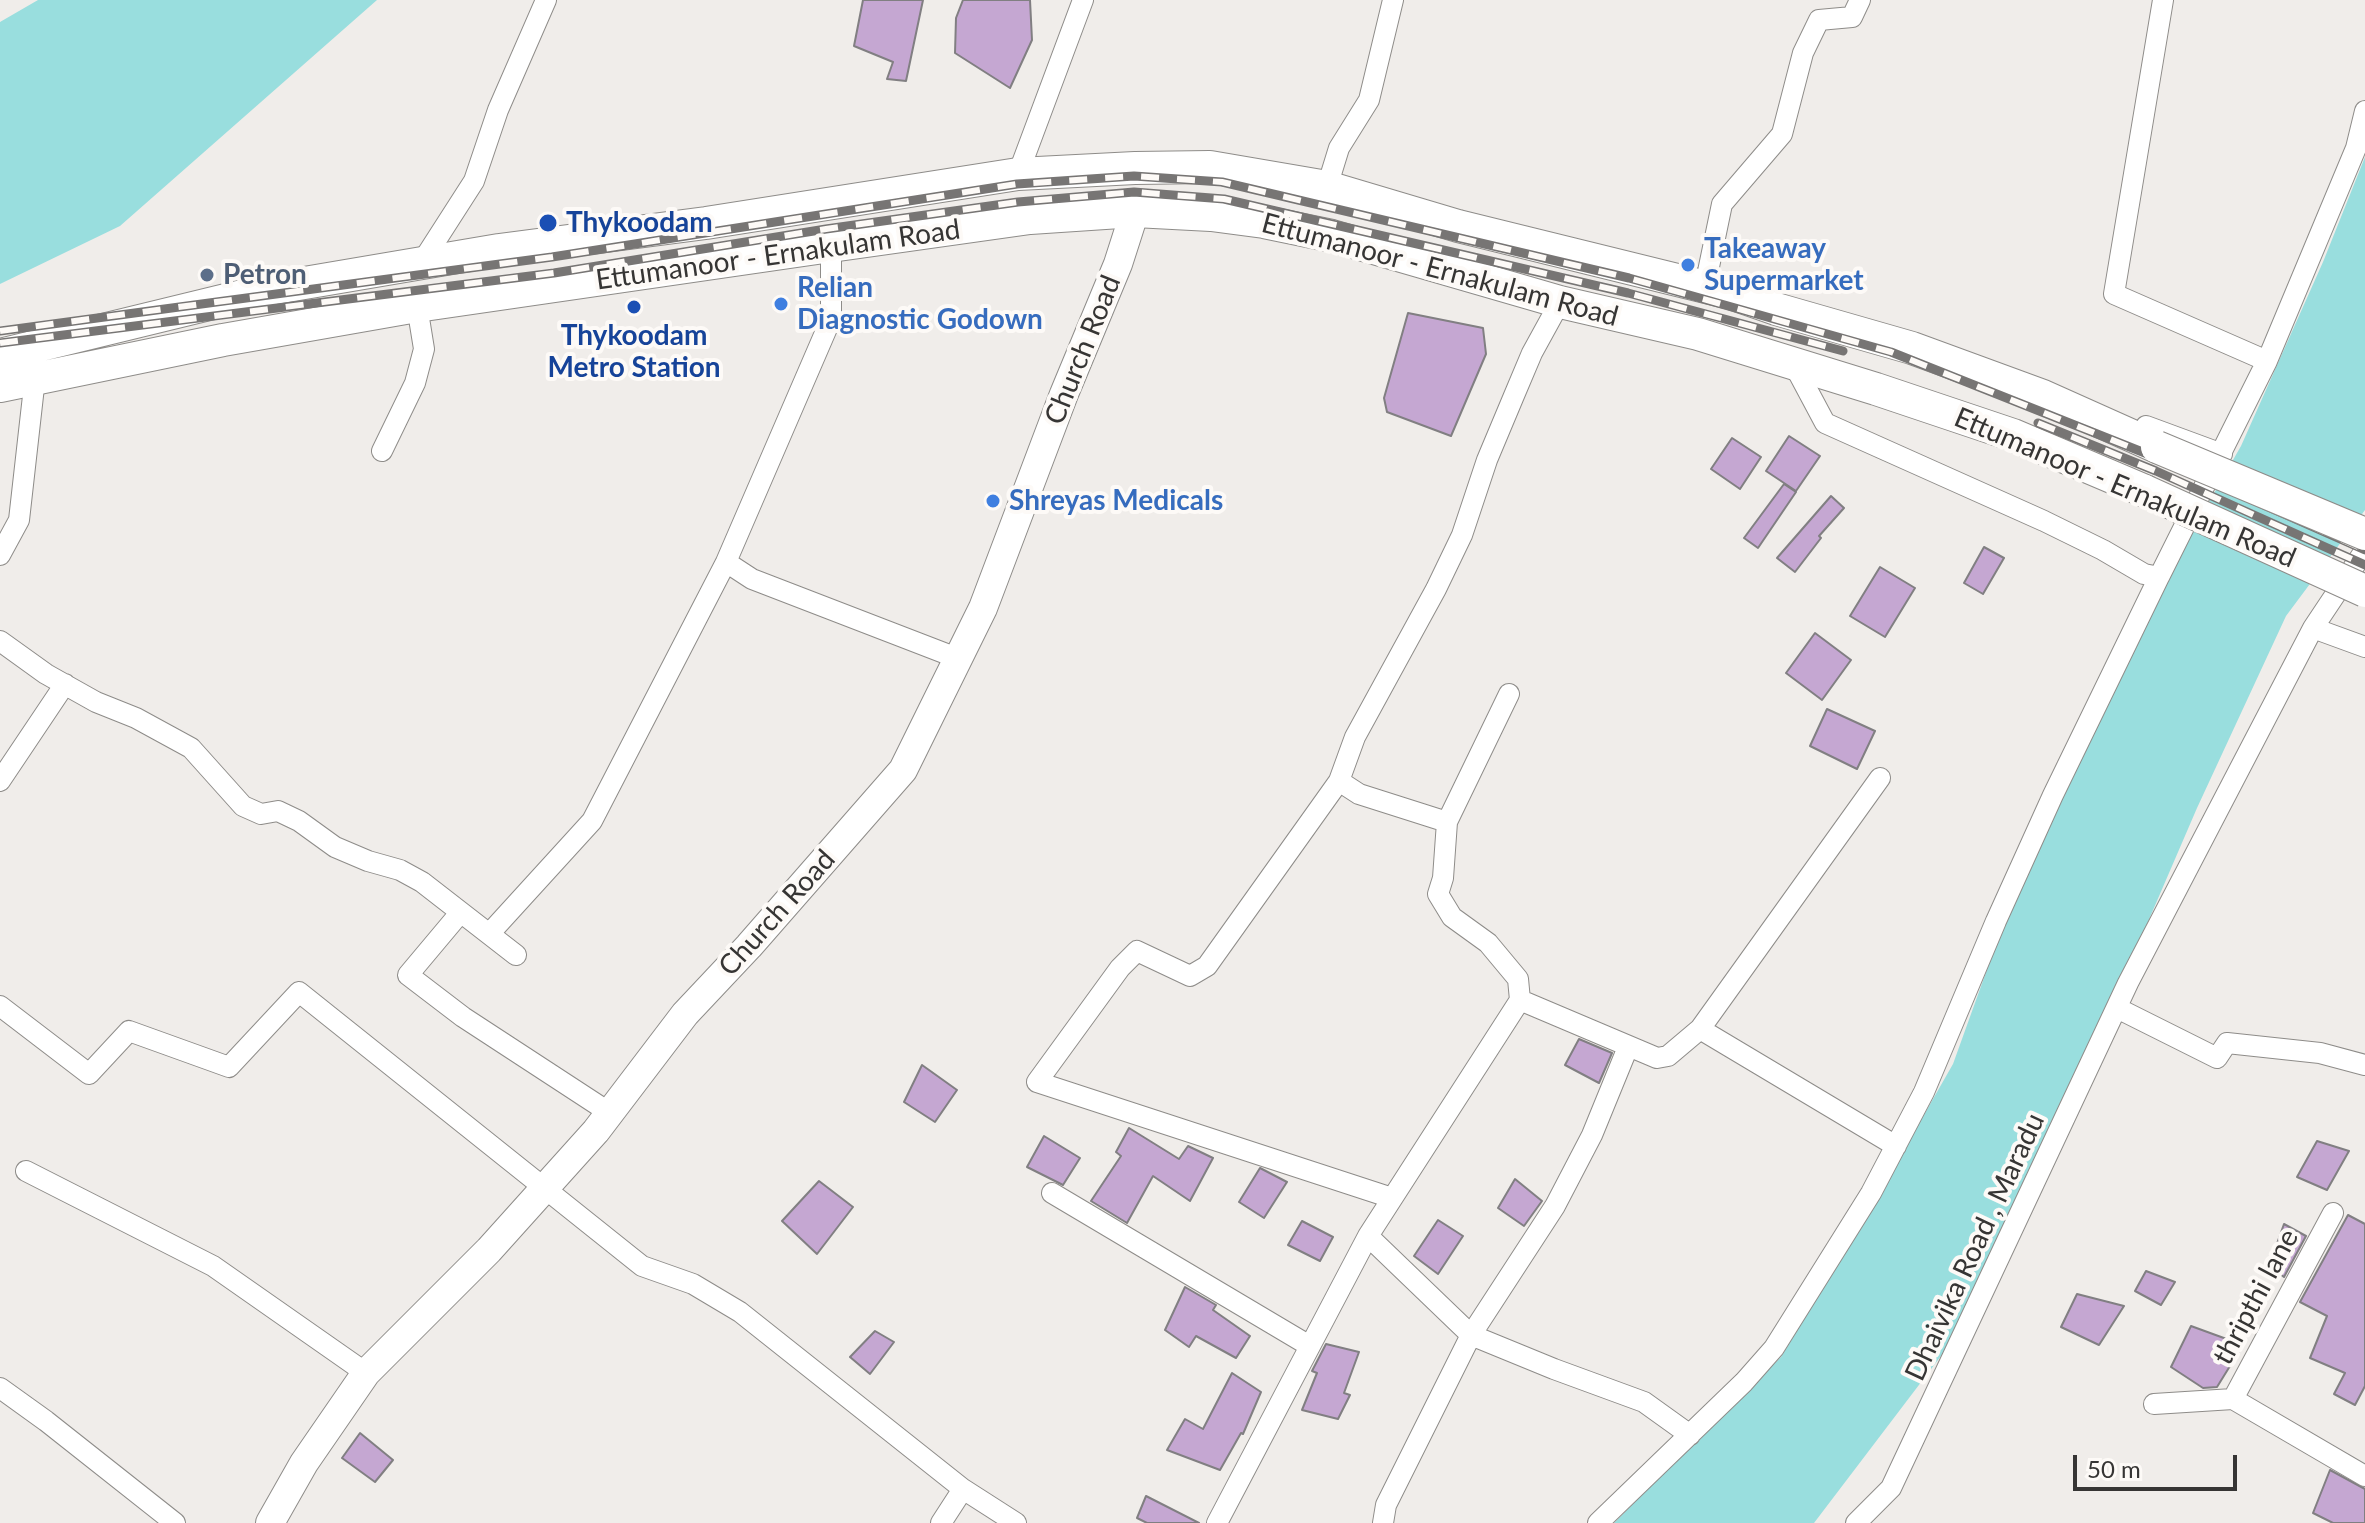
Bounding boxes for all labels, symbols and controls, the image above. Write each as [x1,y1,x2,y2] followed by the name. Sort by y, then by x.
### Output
[566,206,713,240] place label: Thykoodam
[1258,206,1622,334] street label: Ettumanoor - Ernakulam Road
[537,212,559,234] marker: Thykoodam
[594,213,962,297] street label: Ettumanoor - Ernakulam Road
[1704,232,1864,298] place label: Takeaway Supermarket
[1679,256,1697,274] marker: Takeaway Supermarket
[223,258,307,292] place label: Petron
[198,266,216,284] marker: Petron
[797,271,1043,337] place label: Relian Diagnostic Godown
[1038,271,1128,429] street label: Church Road
[772,295,790,313] marker: Relian Diagnostic Godown
[625,298,643,316] marker: Thykoodam Metro Station
[547,319,721,385] place label: Thykoodam Metro Station
[1949,401,2301,575] street label: Ettumanoor - Ernakulam Road
[1009,484,1223,518] place label: Shreyas Medicals
[984,492,1002,510] marker: Shreyas Medicals
[712,843,842,983] street label: Church Road
[1898,1108,2052,1386] street label: Dhaivika Road , Maradu
[2206,1224,2306,1370] street label: thripthi lane
[2077,1439,2241,1489] scale bar
[2087,1454,2141,1483] text: 50 m

